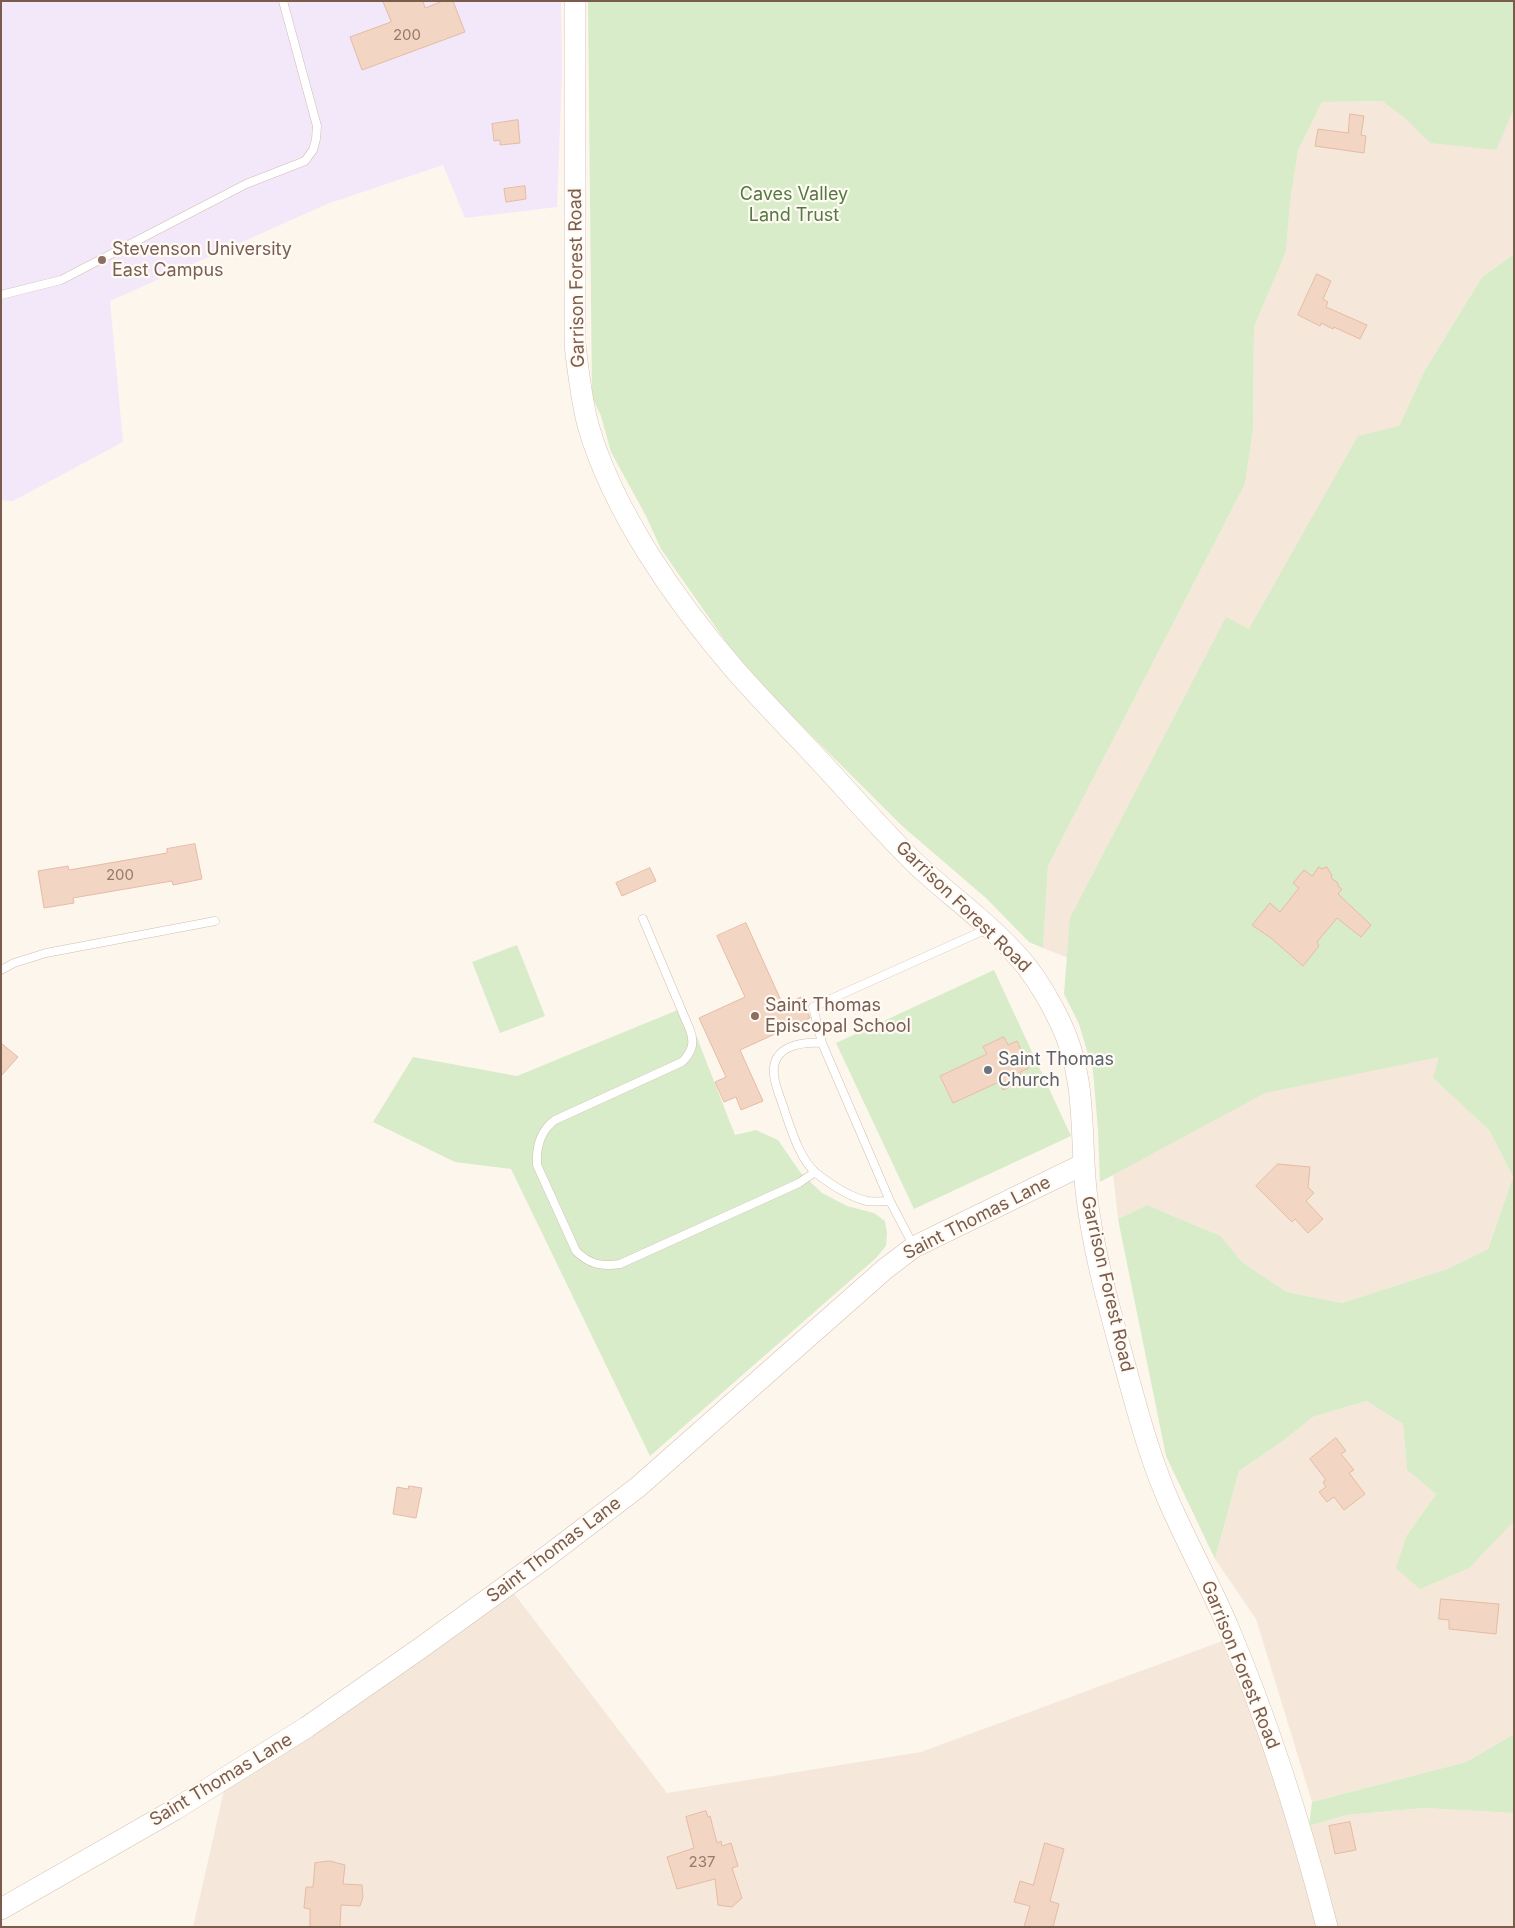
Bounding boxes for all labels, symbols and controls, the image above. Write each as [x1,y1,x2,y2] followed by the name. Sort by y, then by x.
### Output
[393,26,421,44] house number: 200
[740,184,848,226] park label: Caves Valley Land Trust
[565,188,589,368] street label: Garrison Forest Road
[112,239,292,282] place label: Stevenson University East Campus
[96,254,108,266] marker: Stevenson University East Campus
[891,837,1035,977] street label: Garrison Forest Road
[106,866,134,884] house number: 200
[765,995,911,1038] place label: Saint Thomas Episcopal School
[749,1010,761,1022] marker: Saint Thomas Episcopal School
[998,1049,1114,1092] place label: Saint Thomas Church
[982,1064,994,1076] marker: Saint Thomas Church
[900,1171,1054,1265] street label: Saint Thomas Lane
[1076,1194,1138,1374] street label: Garrison Forest Road
[483,1492,625,1608] street label: Saint Thomas Lane
[1196,1578,1284,1752] street label: Garrison Forest Road
[146,1729,296,1831] street label: Saint Thomas Lane
[689,1853,715,1871] house number: 237

